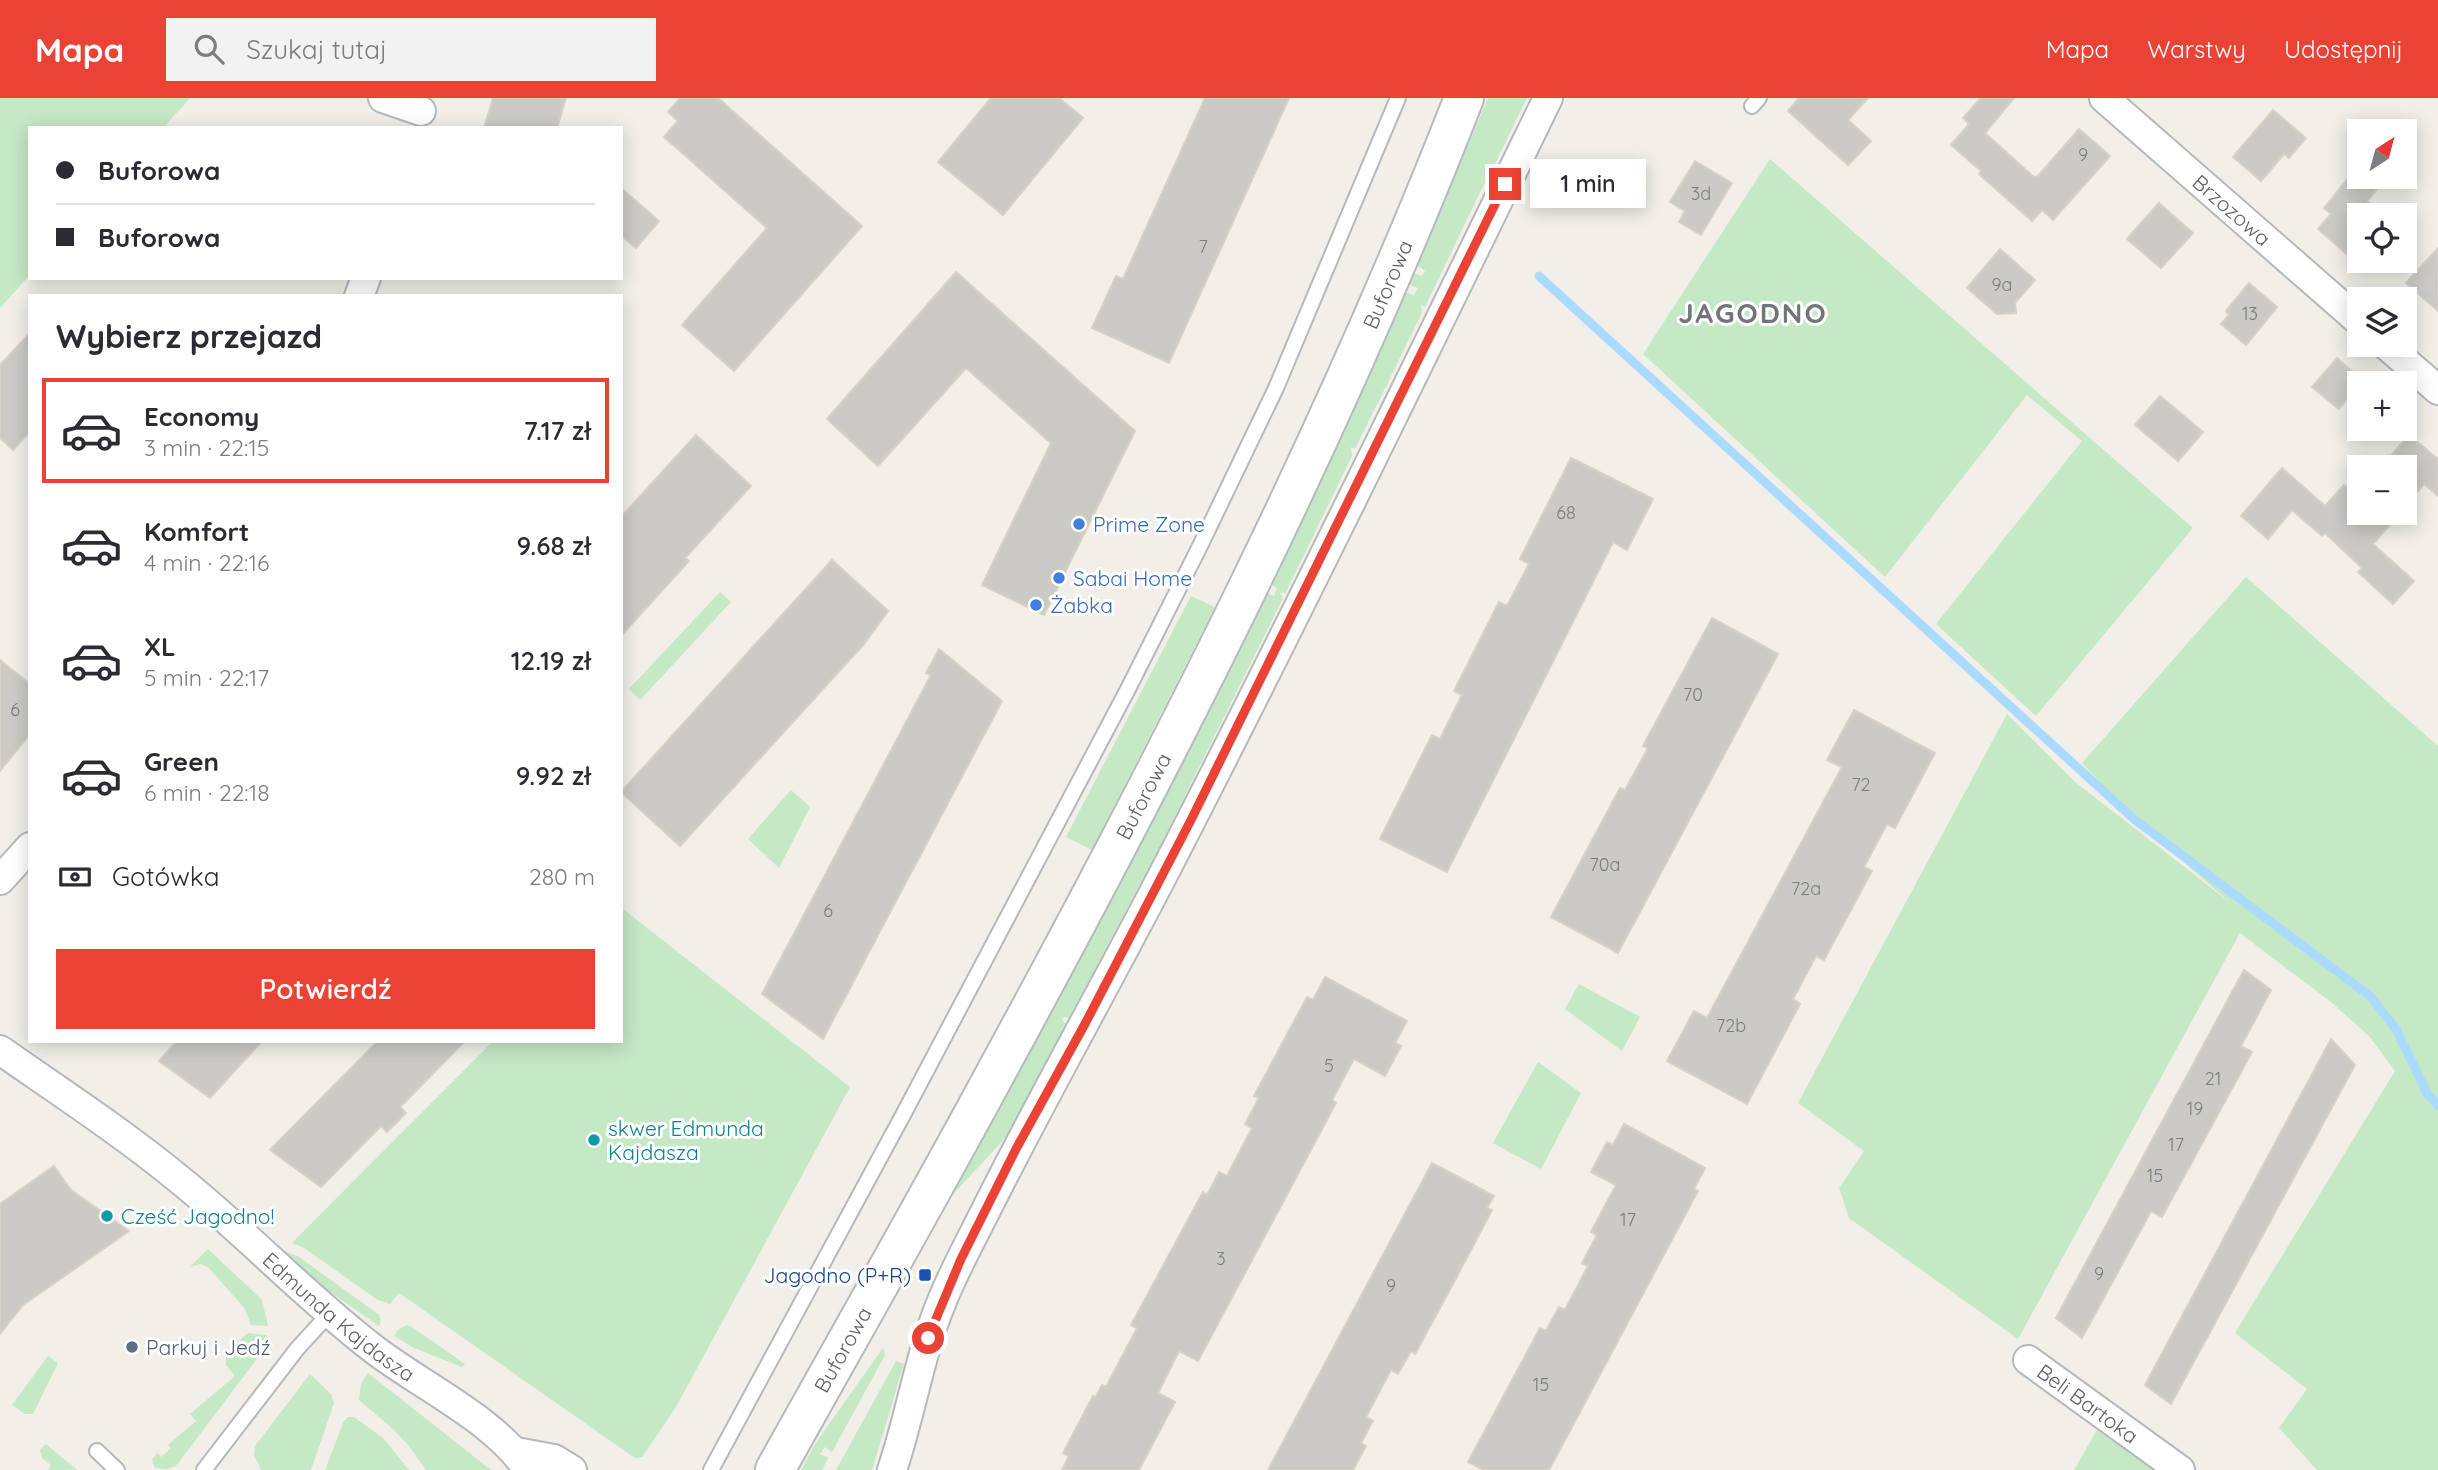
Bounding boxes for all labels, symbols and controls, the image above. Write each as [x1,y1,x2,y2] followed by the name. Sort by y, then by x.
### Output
[166,18,656,81] search box
[35,29,124,70] text: Mapa
[190,30,228,68] icon: search
[246,33,387,66] text: Szukaj tutaj
[2046,34,2109,64] text: Mapa
[2147,34,2246,64] text: Warstwy
[2284,34,2403,64] text: Udostępnij
[2347,119,2417,189] north arrow
[2347,119,2417,525] map controls
[2078,143,2088,166] house number: 9
[98,154,220,187] text: Buforowa
[1530,160,1645,208] callout: 1 min
[1489,168,1521,200] route end
[1560,169,1616,198] text: 1 min
[2188,169,2276,251] street label: Brzozowa
[1691,182,1711,205] house number: 3d
[2347,203,2417,273] button: locate
[98,221,220,254] text: Buforowa
[1198,235,1208,258] house number: 7
[1357,236,1418,333] street label: Buforowa
[1992,273,2012,296] house number: 9a
[2347,287,2417,357] button: layers
[1678,295,1828,330] district label: JAGODNO
[2242,302,2258,325] house number: 13
[56,316,322,356] text: Wybierz przejazd
[2347,371,2417,441] button: +
[60,399,123,462] icon: car
[144,400,259,433] text: Economy
[524,414,591,447] text: 7.17 zł
[144,433,269,462] text: 3 min · 22:15
[2347,455,2417,525] button: −
[1556,501,1576,524] house number: 68
[1093,511,1205,537] place label: Prime Zone
[60,514,123,577] icon: car
[144,515,249,548] text: Komfort
[1071,516,1087,532] marker: Prime Zone
[517,529,591,562] text: 9.68 zł
[144,548,269,577] text: 4 min · 22:16
[1073,565,1192,591] place label: Sabai Home
[1051,570,1067,586] marker: Sabai Home
[1050,592,1113,618] place label: Żabka
[1028,597,1044,613] marker: Żabka
[60,629,123,692] icon: car
[144,630,176,663] text: XL
[511,644,591,677] text: 12.19 zł
[144,663,269,692] text: 5 min · 22:17
[1683,683,1703,706] house number: 70
[10,698,20,721] house number: 6
[60,744,123,807] icon: car
[144,745,219,778] text: Green
[1110,748,1176,844] street label: Buforowa
[516,759,591,792] text: 9.92 zł
[1851,773,1871,796] house number: 72
[144,778,270,807] text: 6 min · 22:18
[1590,853,1620,876] house number: 70a
[56,858,94,896] icon: cash
[112,860,219,893] text: Gotówka
[529,862,595,891] text: 280 m
[1791,877,1821,900] house number: 72a
[823,899,833,922] house number: 6
[56,949,595,1029] button: Potwierdź
[1716,1014,1746,1037] house number: 72b
[1324,1054,1334,1077] house number: 5
[2205,1067,2221,1090] house number: 21
[2187,1097,2203,1120] house number: 19
[608,1115,764,1165] place label: skwer Edmunda Kajdasza
[586,1132,602,1148] marker: skwer Edmunda Kajdasza
[2168,1133,2184,1156] house number: 17
[2147,1164,2163,1187] house number: 15
[121,1203,274,1229] place label: Cześć Jagodno!
[99,1208,115,1224] marker: Cześć Jagodno!
[1620,1208,1636,1231] house number: 17
[258,1246,420,1387] street label: Edmunda Kajdasza
[1216,1247,1226,1270] house number: 3
[764,1262,911,1288] place label: Jagodno (P+R)
[2094,1262,2104,1285] house number: 9
[917,1267,933,1283] marker: Jagodno (P+R)
[1386,1274,1396,1297] house number: 9
[808,1302,877,1397] street label: Buforowa
[912,1322,944,1354] route start
[146,1334,271,1360] place label: Parkuj i Jedź
[124,1339,140,1355] marker: Parkuj i Jedź
[2032,1358,2144,1449] street label: Beli Bartoka
[1533,1373,1549,1396] house number: 15

